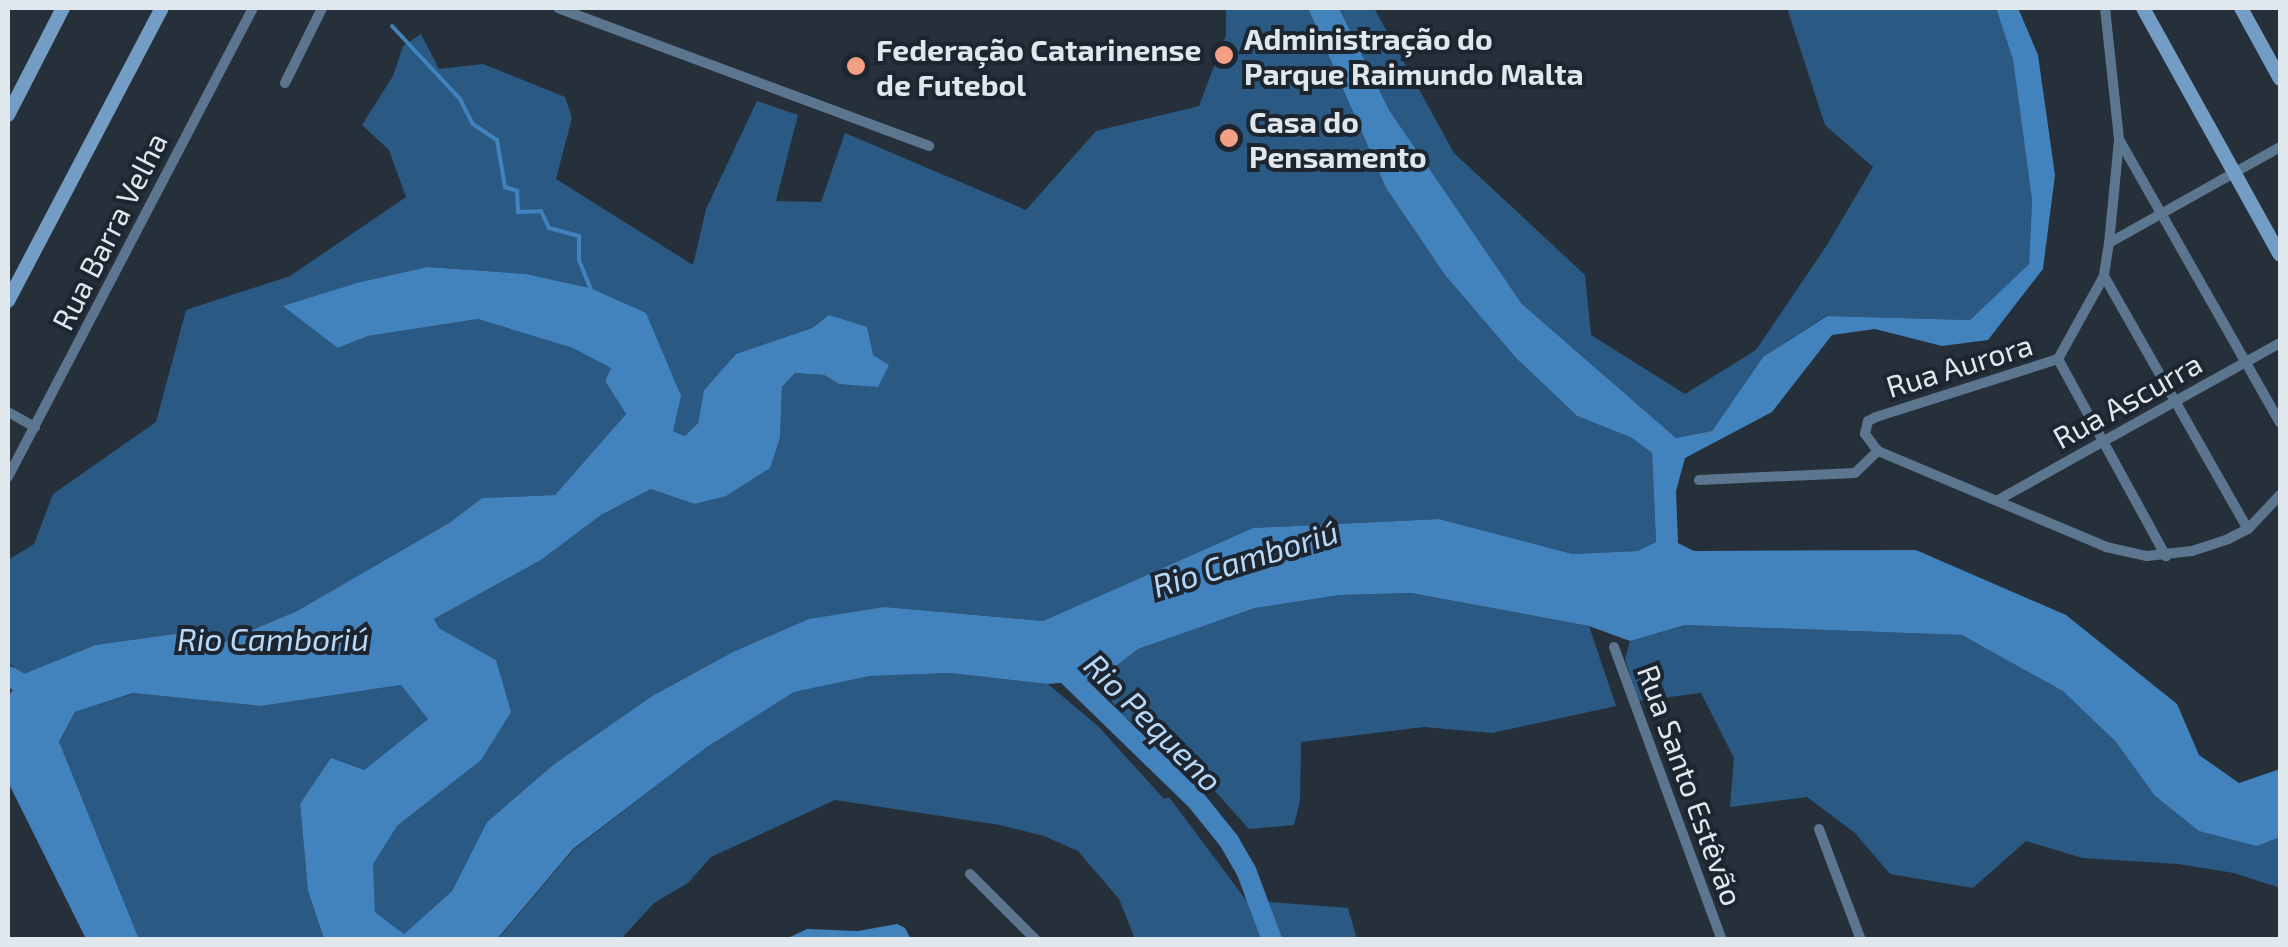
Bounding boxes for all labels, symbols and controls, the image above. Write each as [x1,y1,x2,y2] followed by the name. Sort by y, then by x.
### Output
[1244,20,1584,90] place label: Administração do Parque Raimundo Malta
[876,31,1201,102] place label: Federação Catarinense de Futebol
[1213,44,1235,66] marker: Administração do Parque Raimundo Malta
[845,55,867,77] marker: Federação Catarinense de Futebol
[1249,103,1427,174] place label: Casa do Pensamento
[44,126,174,336] street label: Rua Barra Velha
[1218,127,1240,149] marker: Casa do Pensamento
[1881,326,2037,404] street label: Rua Aurora
[2046,344,2208,456] street label: Rua Ascurra
[1147,512,1343,604] water label: Rio Camboriú
[177,619,369,657] water label: Rio Camboriú
[1077,645,1231,799] water label: Rio Pequeno
[1631,660,1751,910] street label: Rua Santo Estêvão

